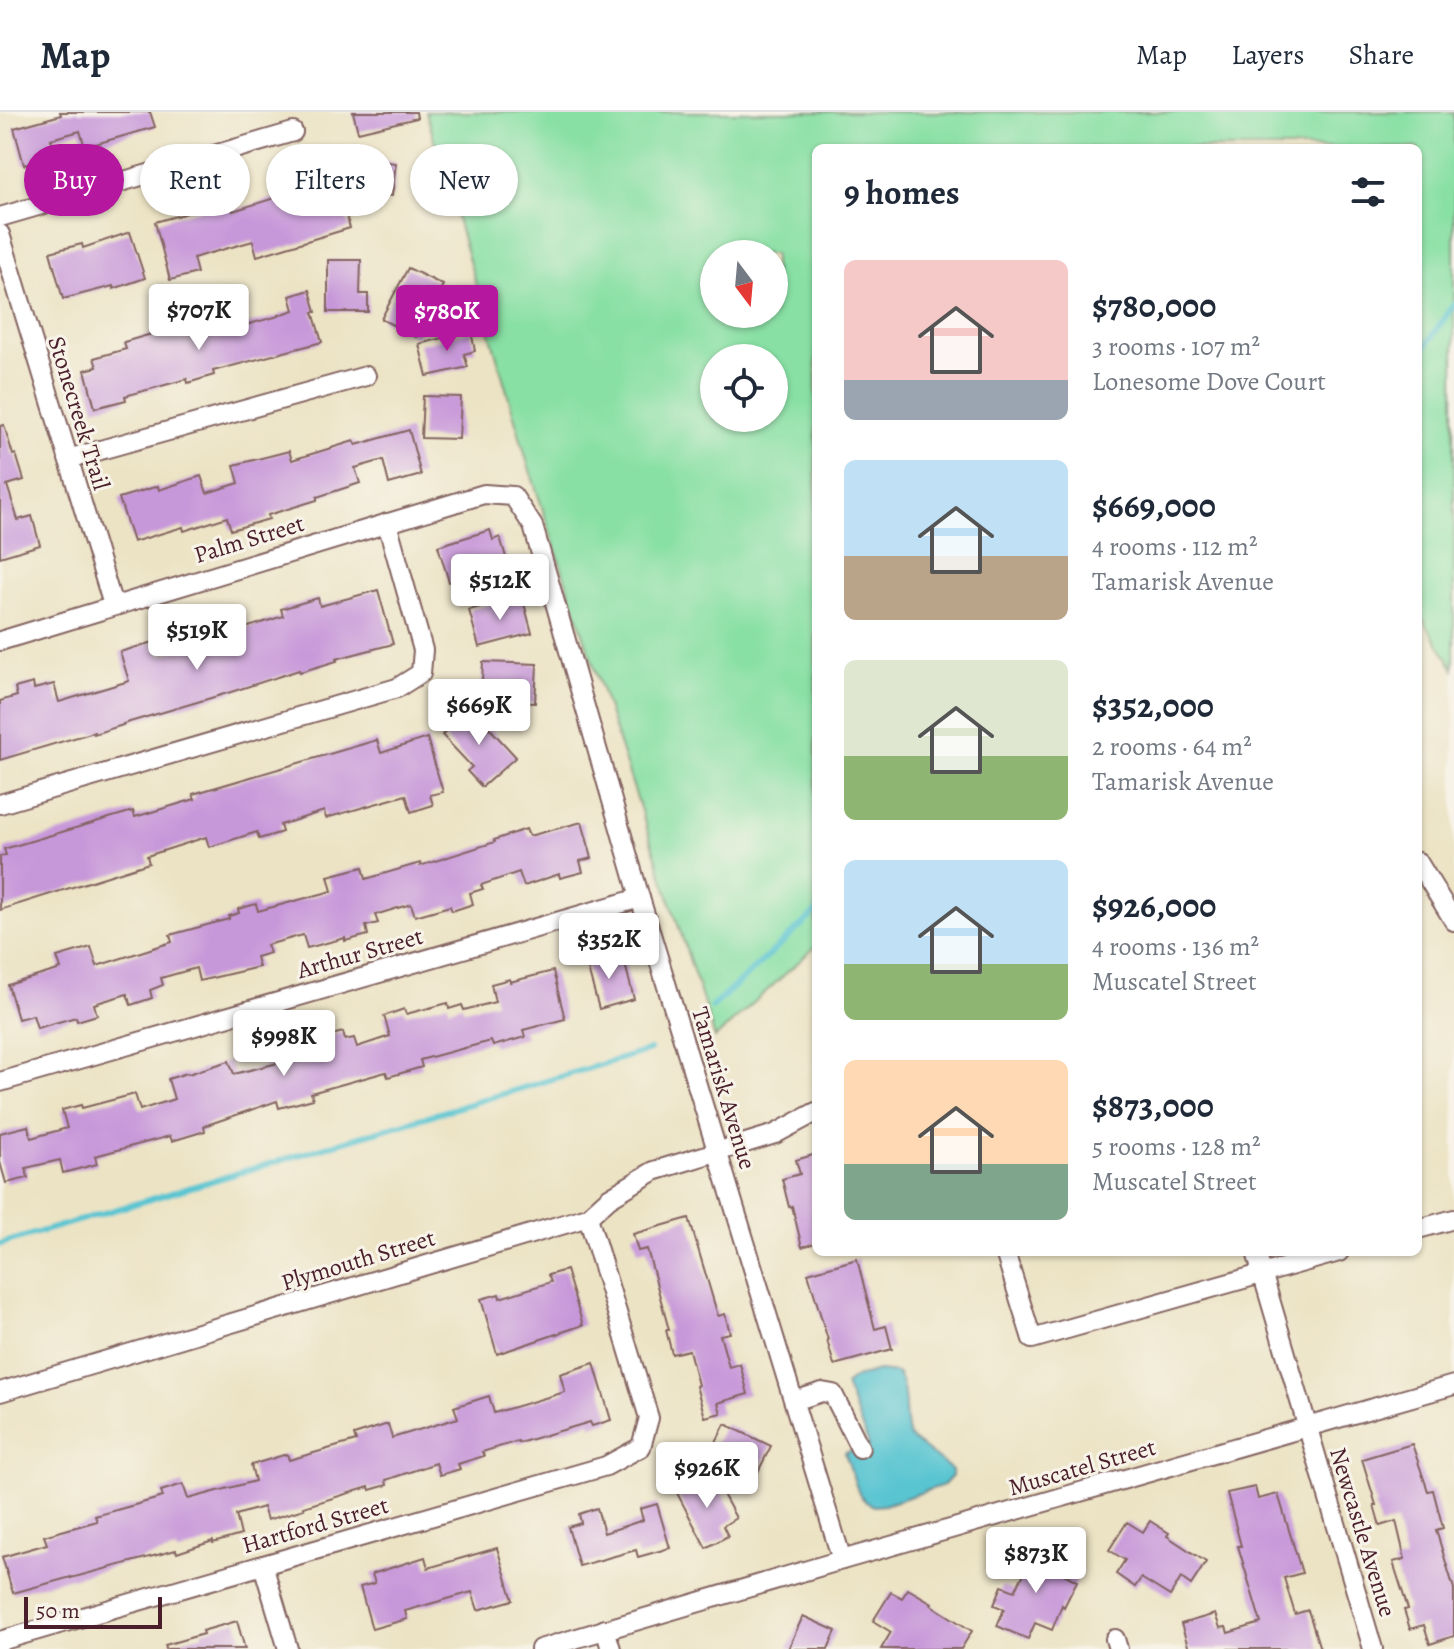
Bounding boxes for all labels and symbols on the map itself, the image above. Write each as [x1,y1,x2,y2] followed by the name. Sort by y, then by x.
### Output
[700,240,788,328] north arrow
[143,284,255,352] pin: $707K
[391,285,503,353] pin: $780K
[40,332,118,494] street label: Stonecreek Trail
[190,507,308,571] street label: Palm Street
[444,554,556,622] pin: $512K
[141,604,253,672] pin: $519K
[423,679,535,747] pin: $669K
[553,913,665,981] pin: $352K
[292,920,427,986] street label: Arthur Street
[684,1003,764,1173] street label: Tamarisk Avenue
[228,1010,340,1078] pin: $998K
[277,1221,439,1299] street label: Plymouth Street
[1005,1431,1159,1503] street label: Muscatel Street
[651,1442,763,1510] pin: $926K
[1322,1443,1404,1621] street label: Newcastle Avenue
[238,1489,392,1561] street label: Hartford Street
[980,1527,1092,1595] pin: $873K
[24,1593,162,1629] scale bar

